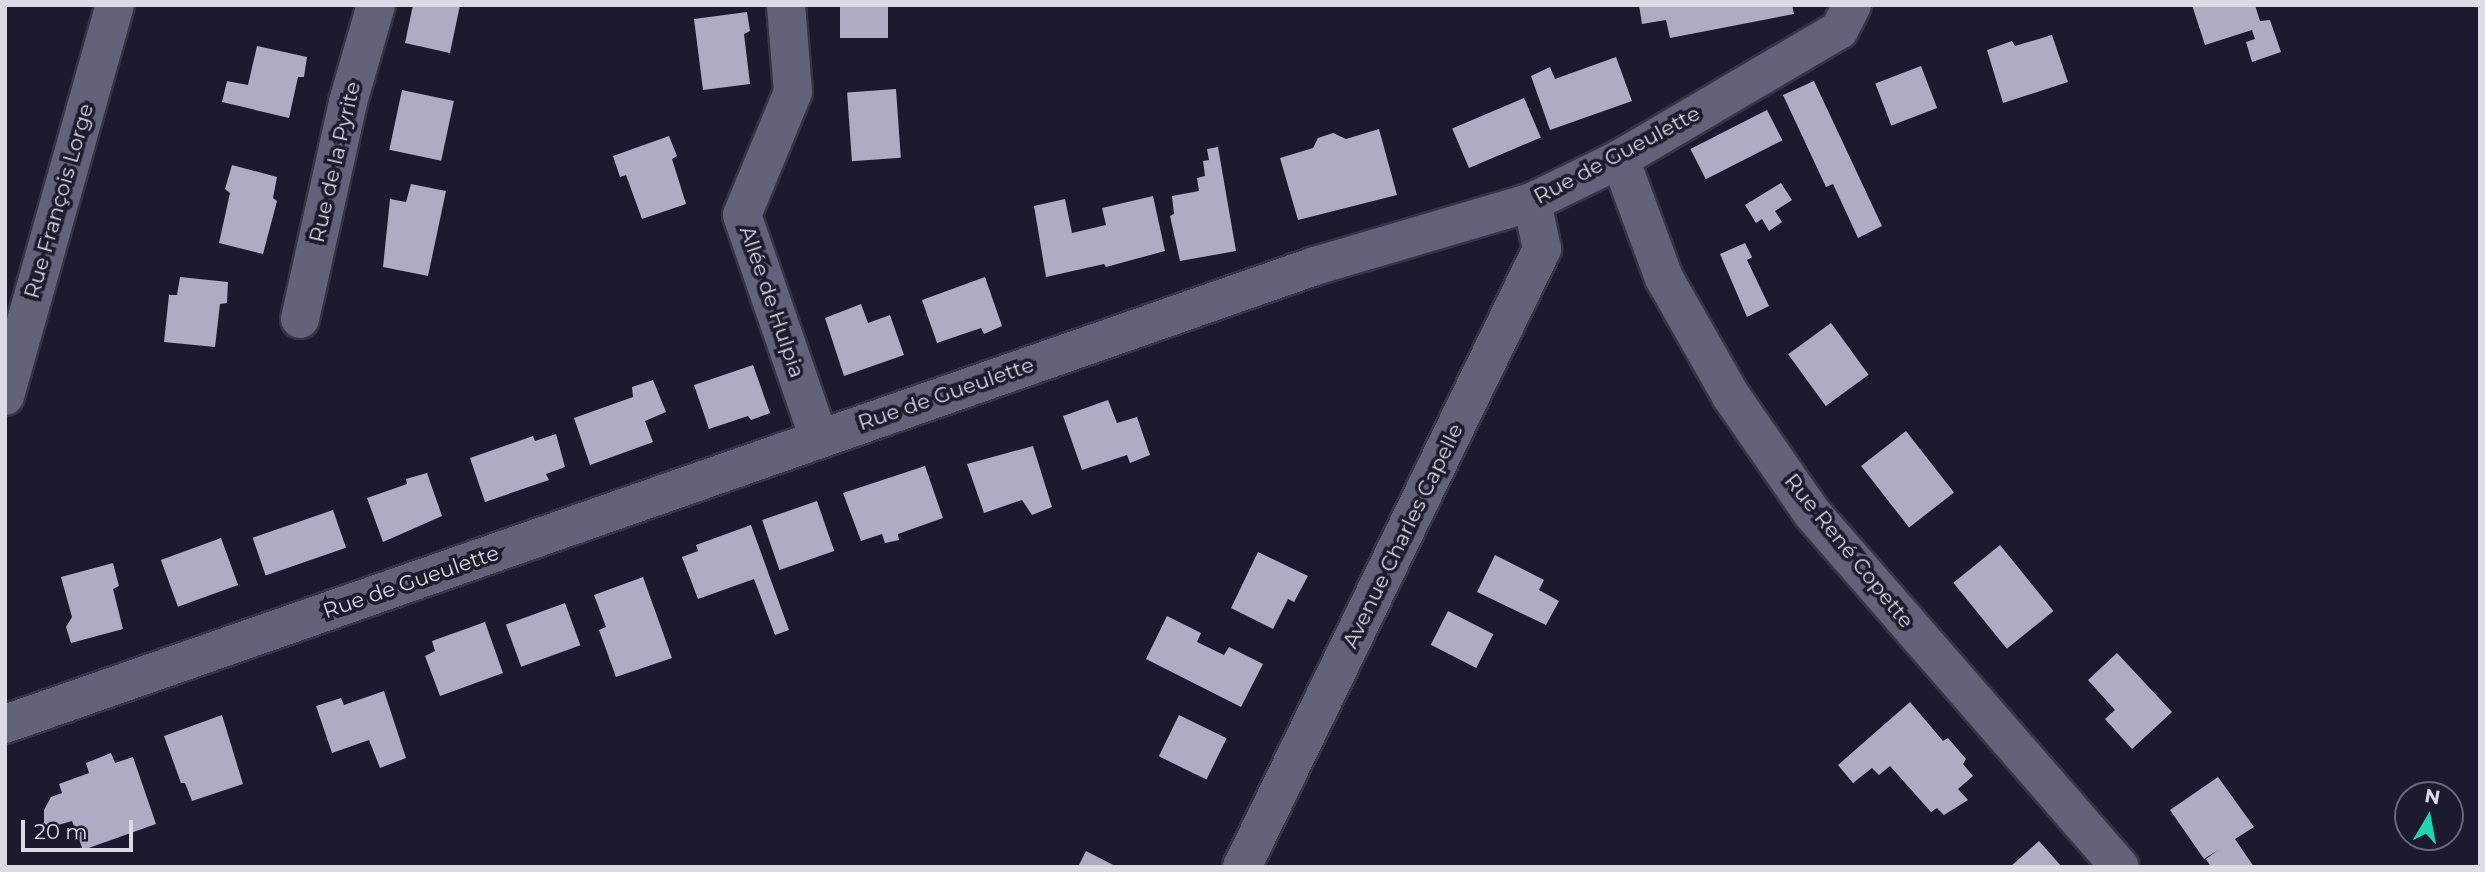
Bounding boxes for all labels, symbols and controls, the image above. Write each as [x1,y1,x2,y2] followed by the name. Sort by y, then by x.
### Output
[304,79,366,245] street label: Rue de la Pyrite
[19,101,99,301] street label: Rue François Lorge
[1530,101,1704,209] street label: Rue de Gueulette
[734,223,810,381] street label: Allée de Hulpia
[855,352,1037,436] street label: Rue de Gueulette
[1338,420,1468,652] street label: Avenue Charles Capelle
[1779,469,1919,633] street label: Rue René Copette
[320,540,502,624] street label: Rue de Gueulette
[2394,781,2464,851] north arrow
[2423,784,2442,809] text: N
[24,806,136,850] scale bar
[34,819,88,844] text: 20 m

